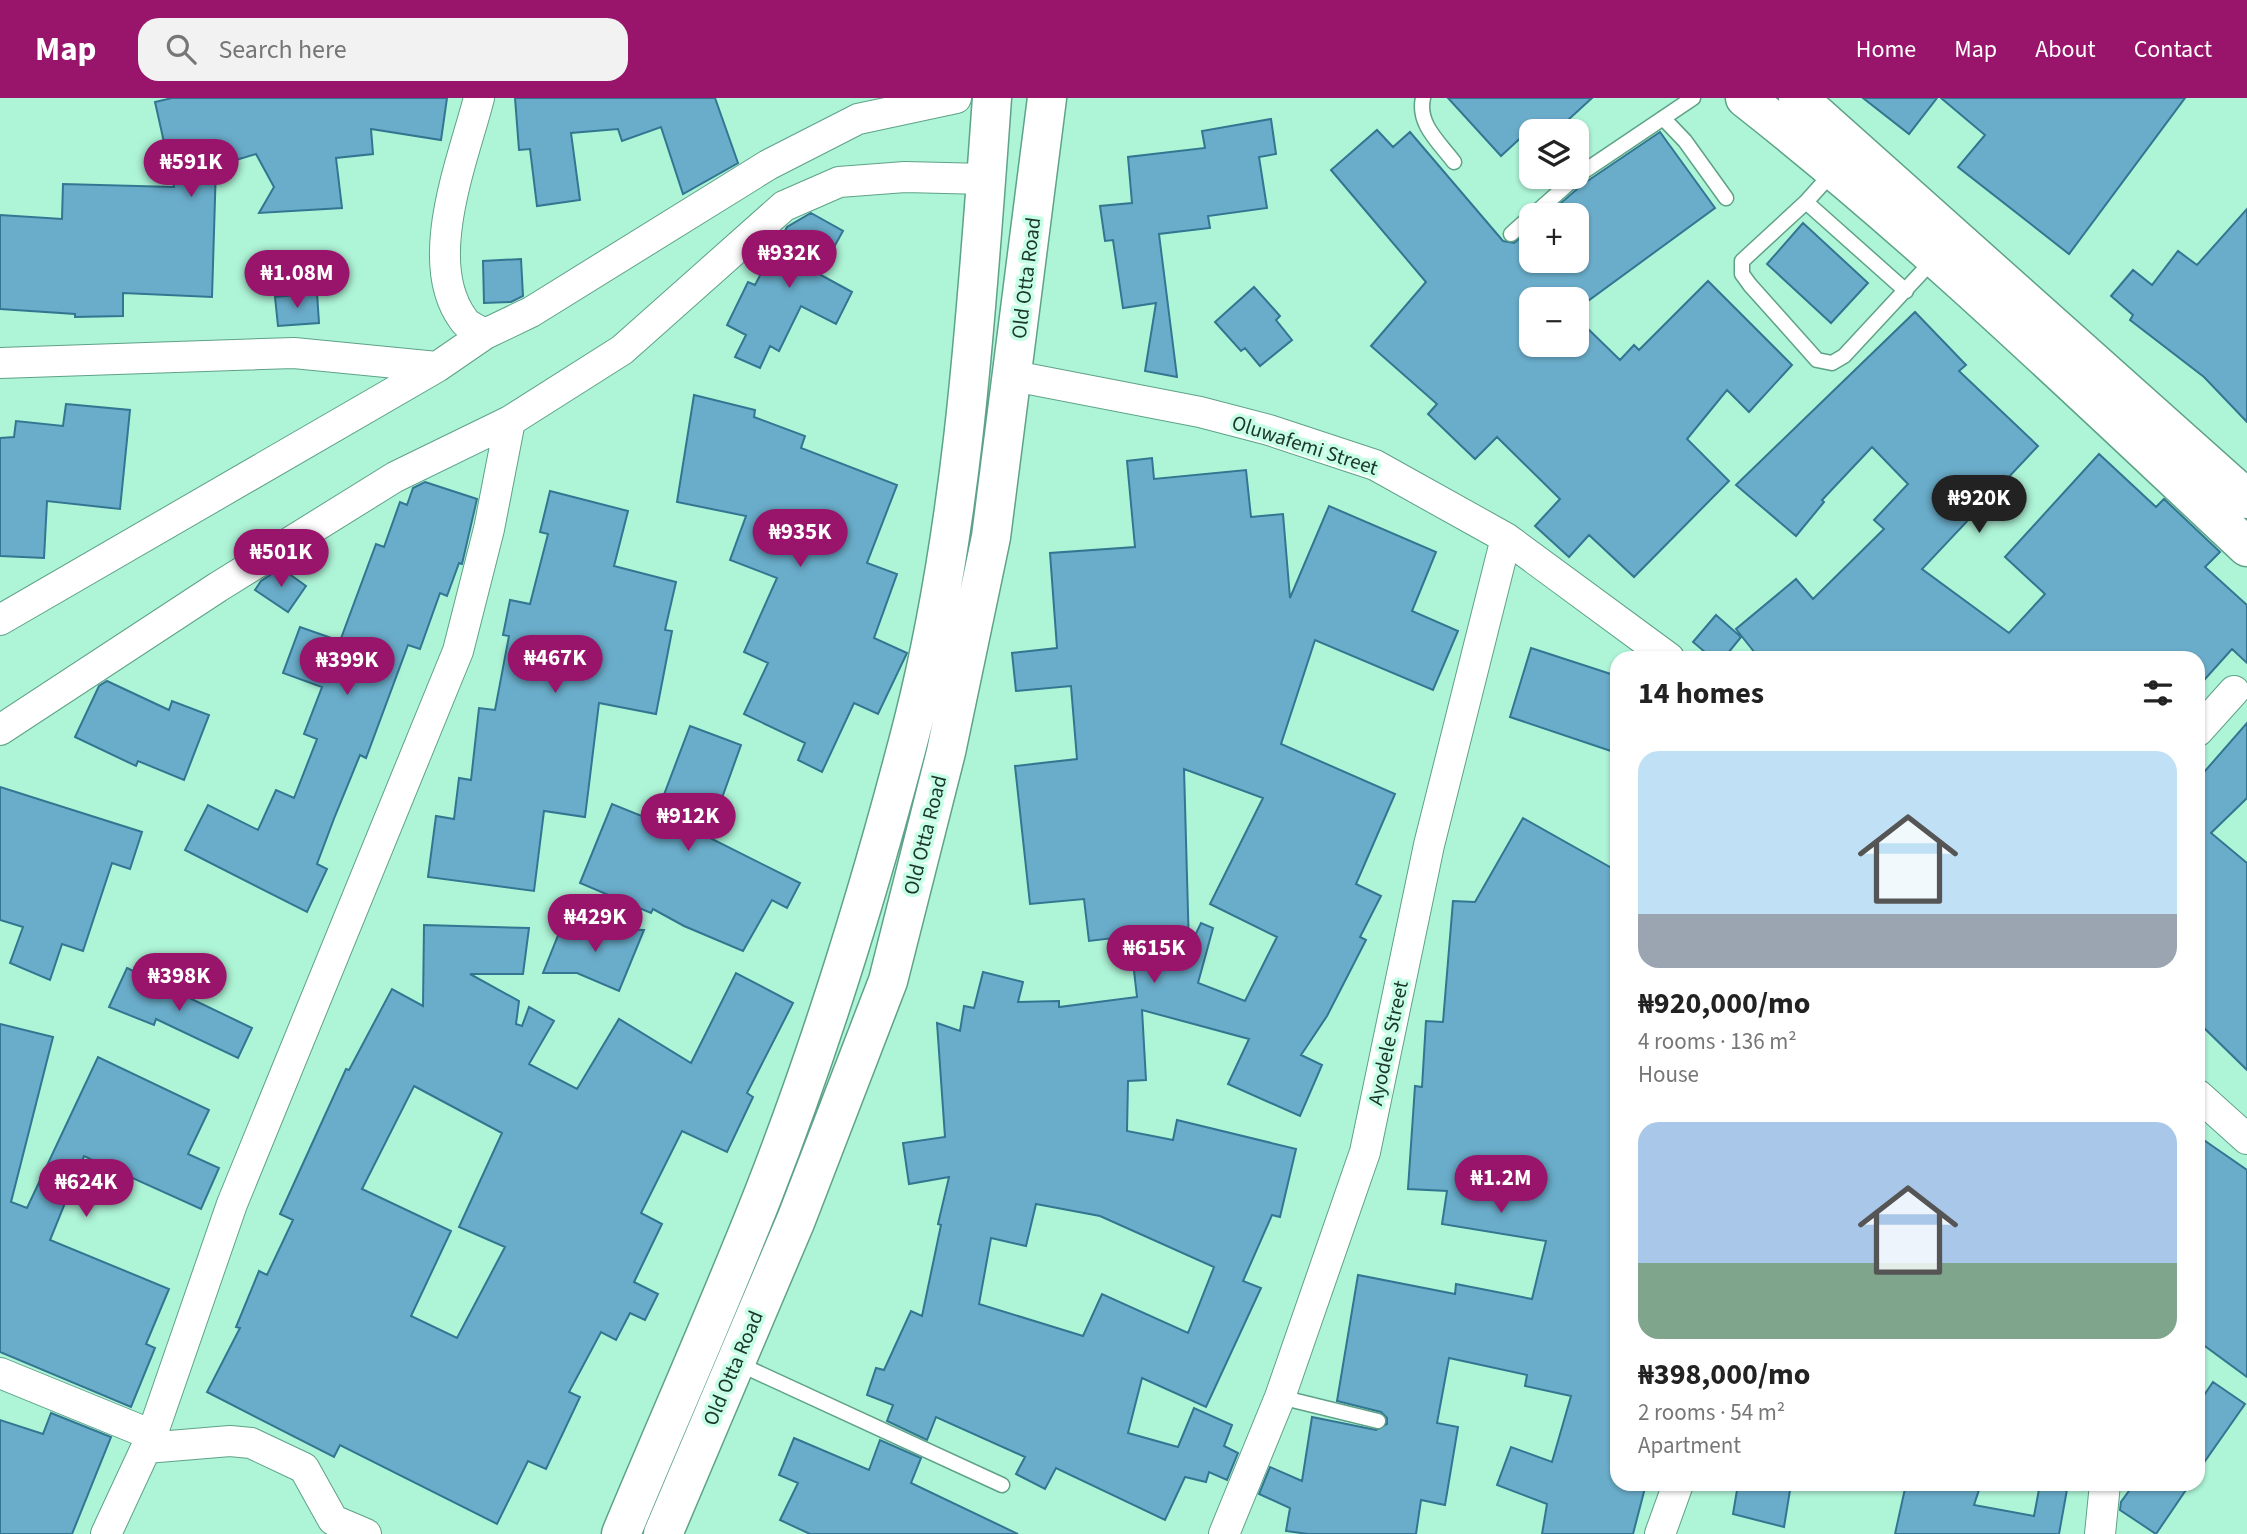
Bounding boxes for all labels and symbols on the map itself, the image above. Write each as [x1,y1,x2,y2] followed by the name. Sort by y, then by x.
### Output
[142,140,240,199] pin: ₦591K
[1004,215,1048,341] street label: Old Otta Road
[740,230,838,290] pin: ₦932K
[240,250,354,310] pin: ₦1.08M
[1228,407,1382,483] street label: Oluwafemi Street
[1930,476,2028,535] pin: ₦920K
[751,510,849,569] pin: ₦935K
[232,530,330,589] pin: ₦501K
[506,636,604,695] pin: ₦467K
[298,638,396,697] pin: ₦399K
[896,772,954,898] street label: Old Otta Road
[639,794,737,853] pin: ₦912K
[546,894,644,954] pin: ₦429K
[1105,926,1203,985] pin: ₦615K
[130,954,228,1013] pin: ₦398K
[1360,978,1416,1108] street label: Ayodele Street
[1452,1156,1550,1215] pin: ₦1.2M
[37,1160,135,1219] pin: ₦624K
[695,1306,771,1430] street label: Old Otta Road

